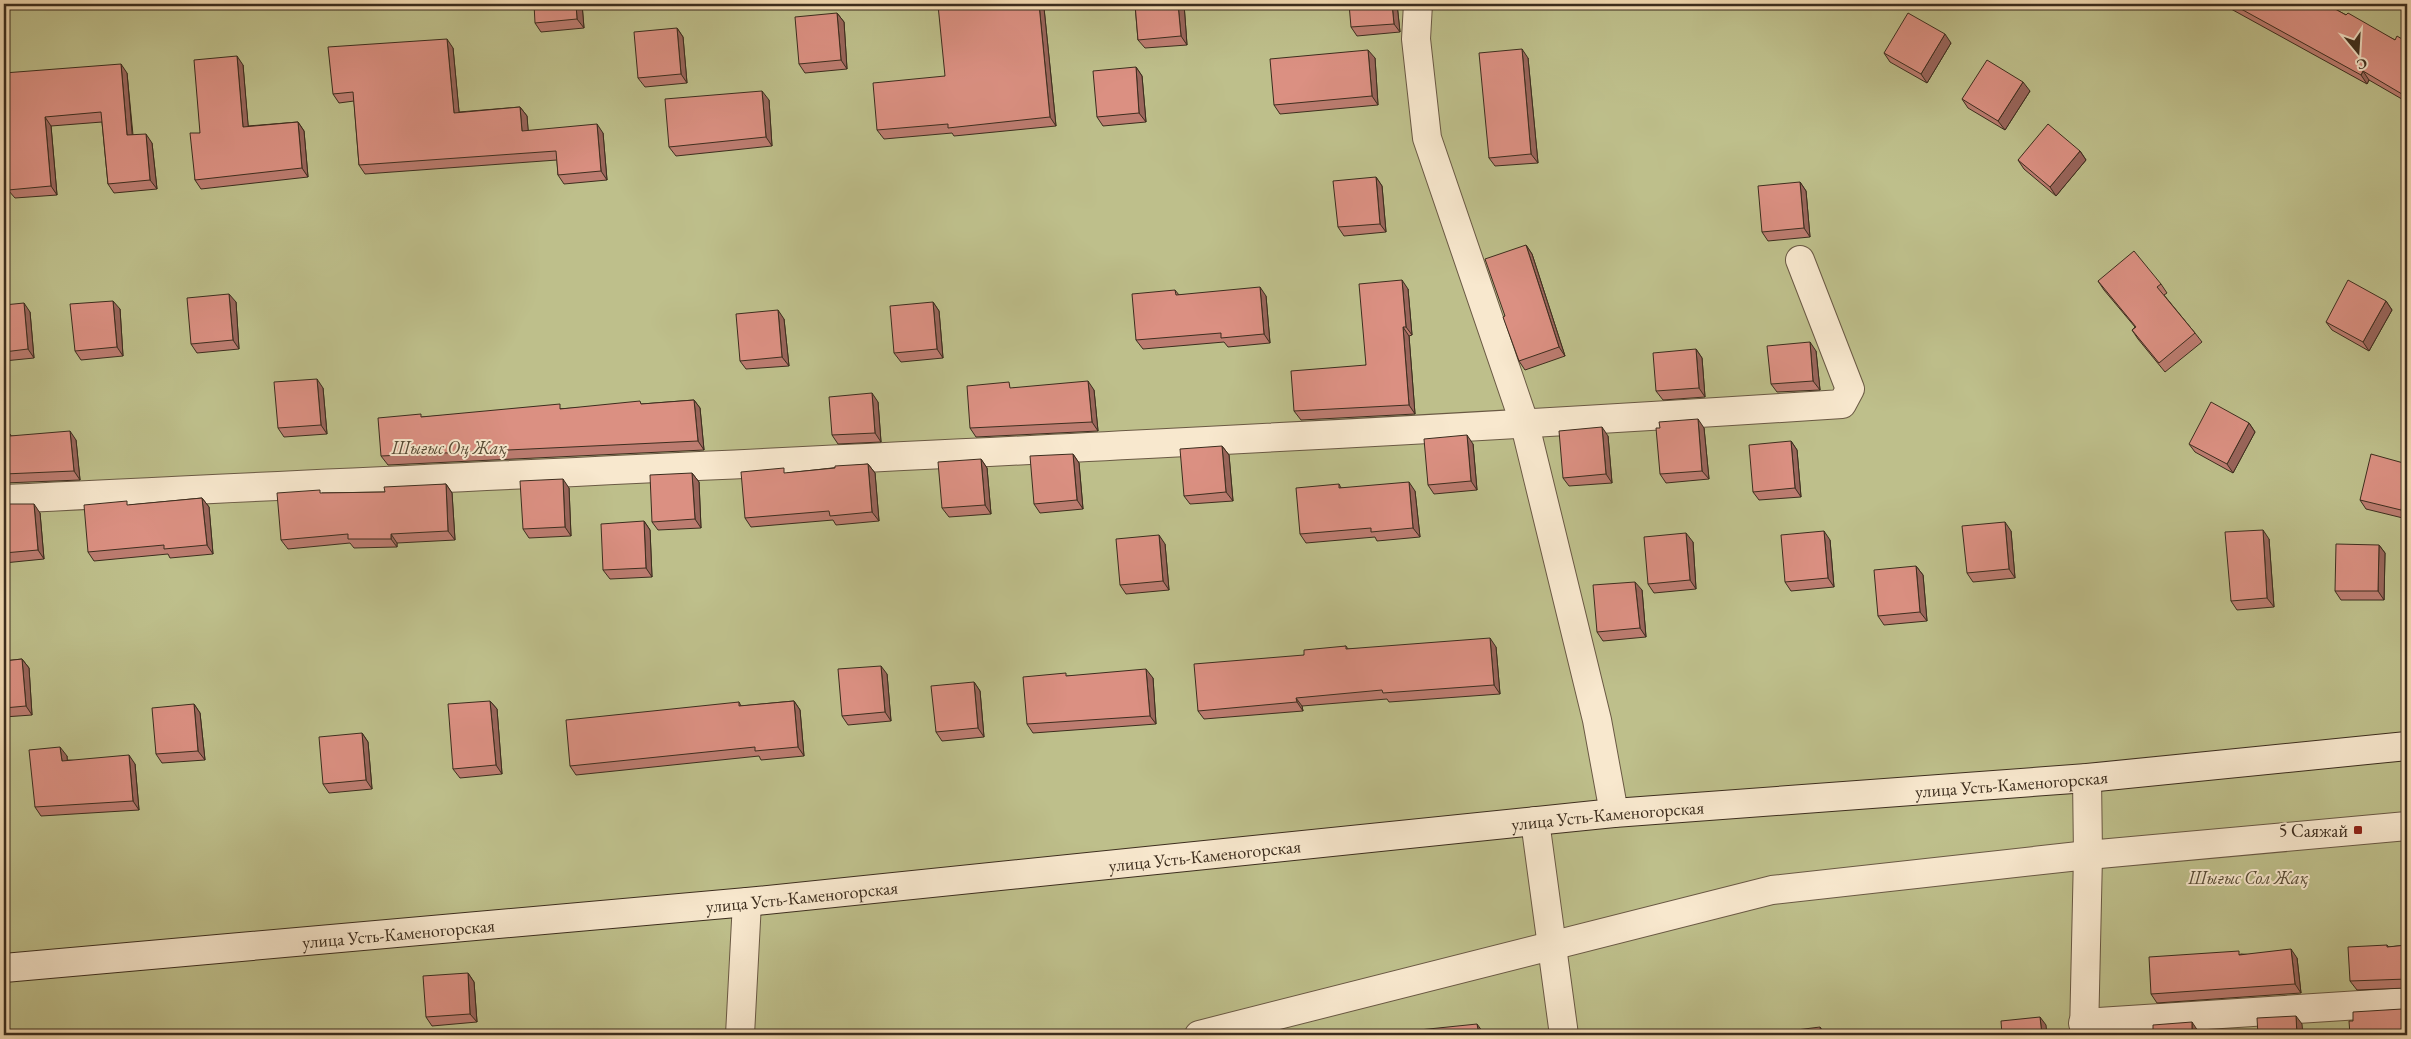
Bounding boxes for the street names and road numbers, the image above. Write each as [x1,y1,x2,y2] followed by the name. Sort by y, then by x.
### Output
[1914,764,2109,802] street label: улица Усть-Каменогорская
[1510,795,1705,835] street label: улица Усть-Каменогорская
[1107,834,1302,876] street label: улица Усть-Каменогорская
[705,875,899,917] street label: улица Усть-Каменогорская
[301,913,496,953] street label: улица Усть-Каменогорская

